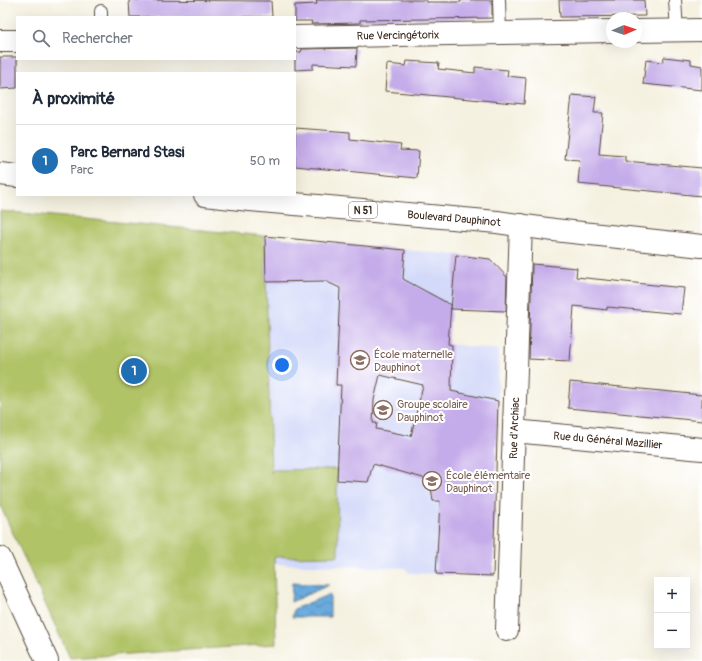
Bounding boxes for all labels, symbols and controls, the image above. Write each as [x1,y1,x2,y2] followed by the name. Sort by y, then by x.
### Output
[606,12,642,48] north arrow
[16,16,296,60] search box
[30,27,52,49] icon: search
[357,28,439,43] street label: Rue Vercingétorix
[62,29,133,48] text: Rechercher
[32,88,115,109] text: À proximité
[70,143,184,162] text: Parc Bernard Stasi
[42,153,48,169] text: 1
[250,153,280,169] text: 50 m
[70,162,94,178] text: Parc
[349,202,377,218] road number: N 51
[407,208,502,229] street label: Boulevard Dauphinot
[374,348,453,374] place label: École maternelle Dauphinot
[349,349,371,371] school or university icon: École maternelle Dauphinot
[272,355,292,375] your location
[121,356,147,386] pin: 1
[507,396,522,459] street label: Rue d'Archiac
[397,398,468,424] place label: Groupe scolaire Dauphinot
[372,399,394,421] school or university icon: Groupe scolaire Dauphinot
[553,429,663,452] street label: Rue du Général Mazillier
[446,469,531,495] place label: École élémentaire Dauphinot
[421,470,443,492] school or university icon: École élémentaire Dauphinot
[654,577,690,649] map controls
[654,577,690,613] button: +
[654,613,690,649] button: −

